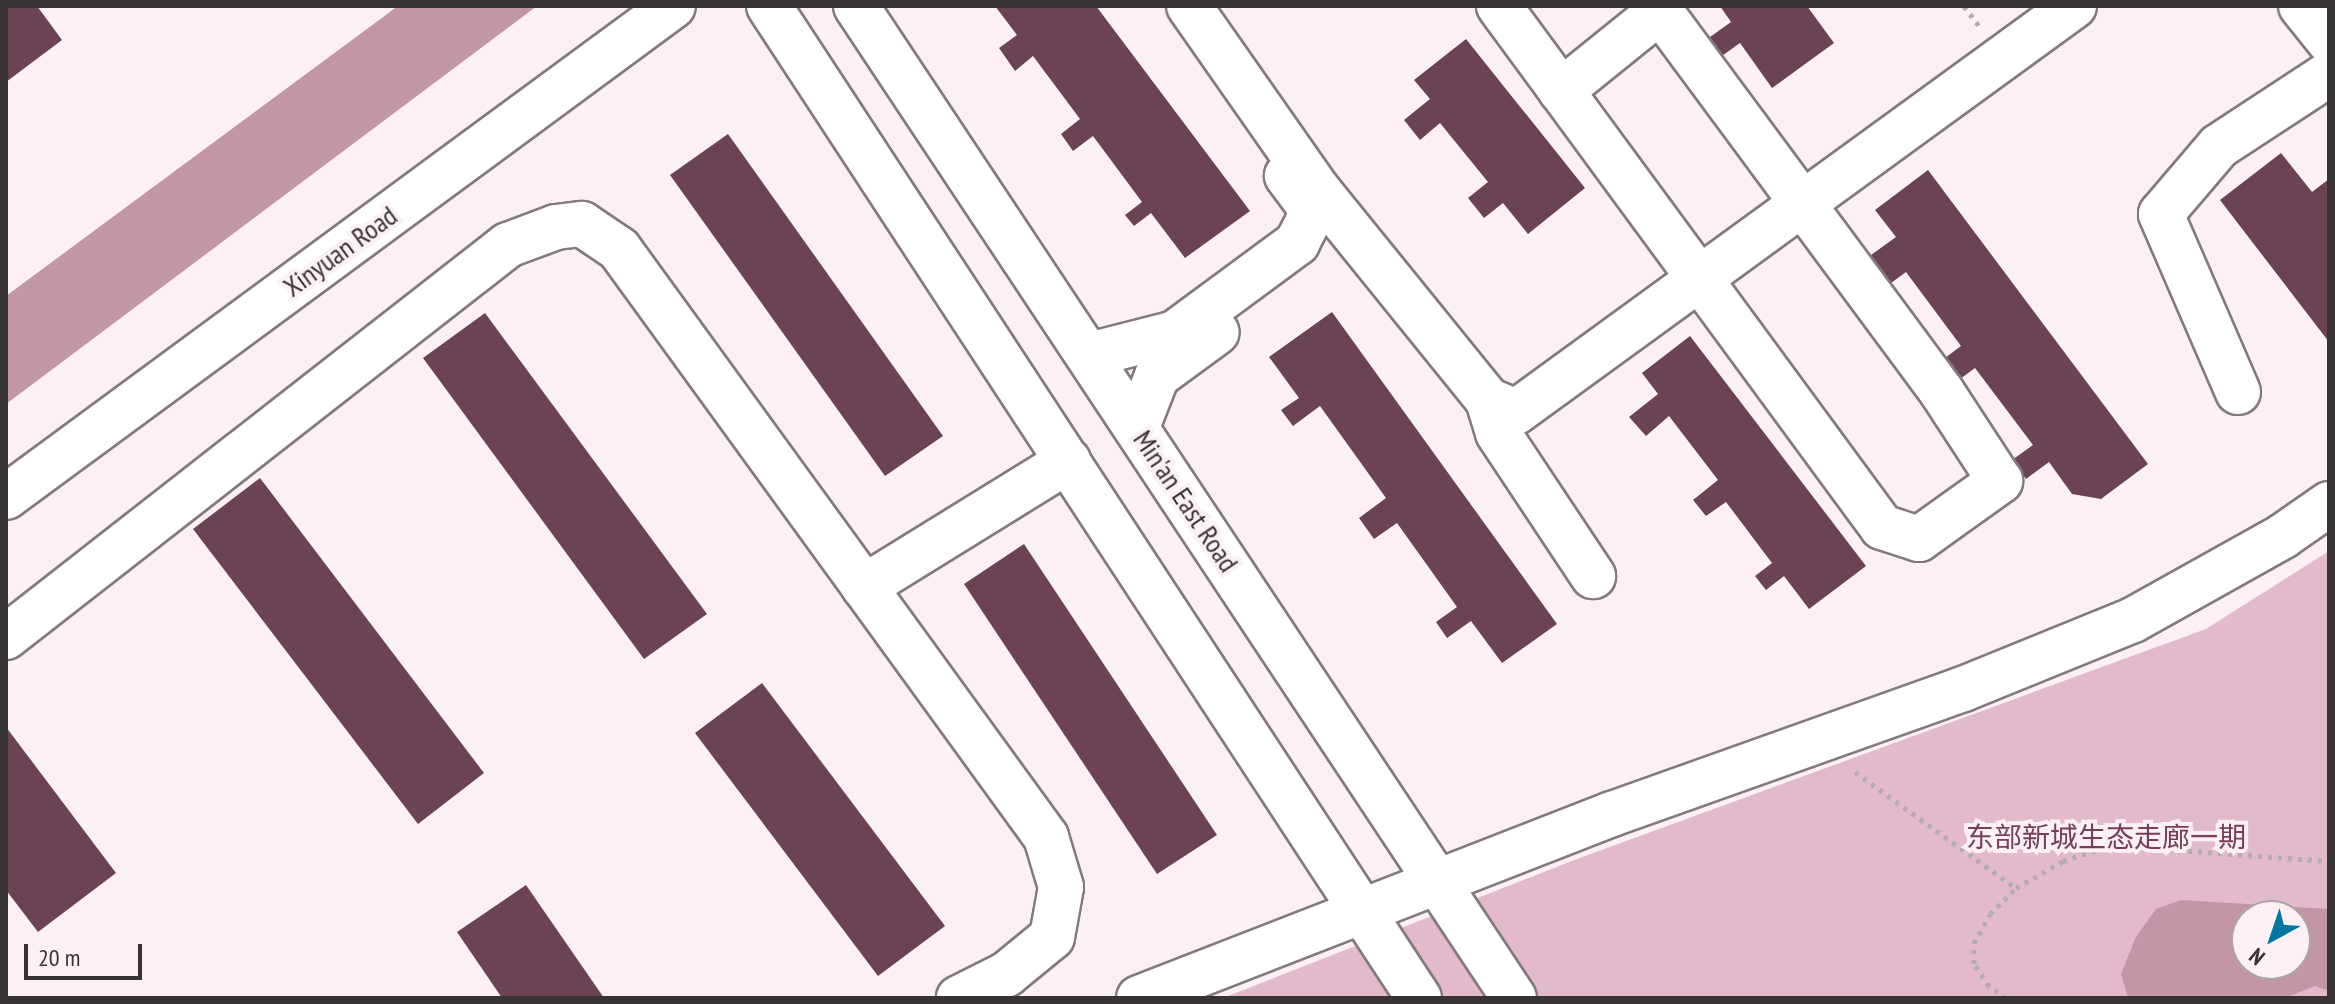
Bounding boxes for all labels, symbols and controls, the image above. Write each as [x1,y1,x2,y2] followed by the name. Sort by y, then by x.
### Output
[277,199,403,303] street label: Xinyuan Road
[1126,424,1246,578] street label: Min'an East Road
[1966,820,2246,854] park label: 东部新城生态走廊一期
[2231,900,2311,980] north arrow
[28,928,146,978] scale bar
[38,942,80,973] text: 20 m
[2243,942,2270,971] text: N

